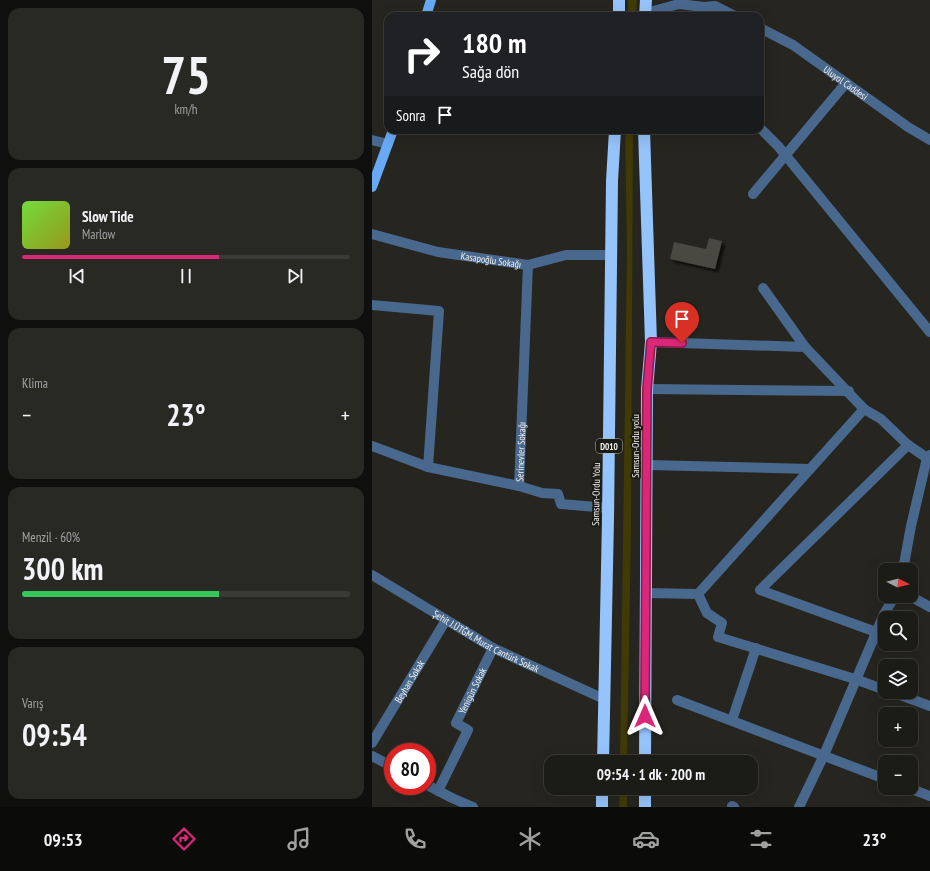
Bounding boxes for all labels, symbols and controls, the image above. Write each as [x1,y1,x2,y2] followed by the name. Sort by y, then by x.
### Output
[462,24,526,61] text: 180 m
[396,28,448,80] icon: right
[161,41,211,108] text: 75
[462,60,519,83] text: Sağa dön
[821,62,870,103] street label: Uluyol Caddesi
[174,101,198,118] text: km/h
[434,104,456,126] icon: arrive
[396,106,426,125] text: Sonra
[82,207,134,226] text: Slow Tide
[82,226,115,243] text: Marlow
[460,249,522,270] street label: Kasapoğlu Sokağı
[66,265,88,287] icon: previous
[175,265,197,287] icon: pause
[284,265,306,287] icon: next
[665,302,699,343] pin
[671,308,693,330] icon: arrive
[22,375,48,392] text: Klima
[166,395,206,434] text: 23°
[22,401,31,429] text: −
[341,401,350,429] text: +
[629,414,642,478] street label: Samsun-Ordu yolu
[513,422,528,482] street label: Serinevler Sokağı
[596,439,622,453] road number: D010
[589,462,603,526] street label: Samsun-Ordu Yolu
[22,529,80,546] text: Menzil · 60%
[22,549,103,588] text: 300 km
[878,563,918,603] north arrow
[878,563,918,795] map controls
[431,607,541,675] street label: Şehit J.ÜTĞM. Murat Cantürk Sokak
[878,611,918,651] button: search
[391,657,427,705] street label: Beyhan Sokak
[878,659,918,699] button: layers
[455,665,489,716] street label: Yenigün Sokak
[22,695,43,712] text: Varış
[624,695,666,737] position arrow
[878,707,918,747] button: +
[22,715,87,754] text: 09:54
[384,743,436,795] speed limit sign: 80
[878,755,918,795] button: −
[597,765,705,784] text: 09:54 · 1 dk · 200 m
[170,825,198,853] icon: directions
[285,825,313,853] icon: music
[401,825,429,853] icon: phone
[516,825,544,853] icon: climate
[632,825,660,853] icon: car
[747,825,775,853] icon: filters
[44,828,83,851] text: 09:53
[862,828,886,851] text: 23°

